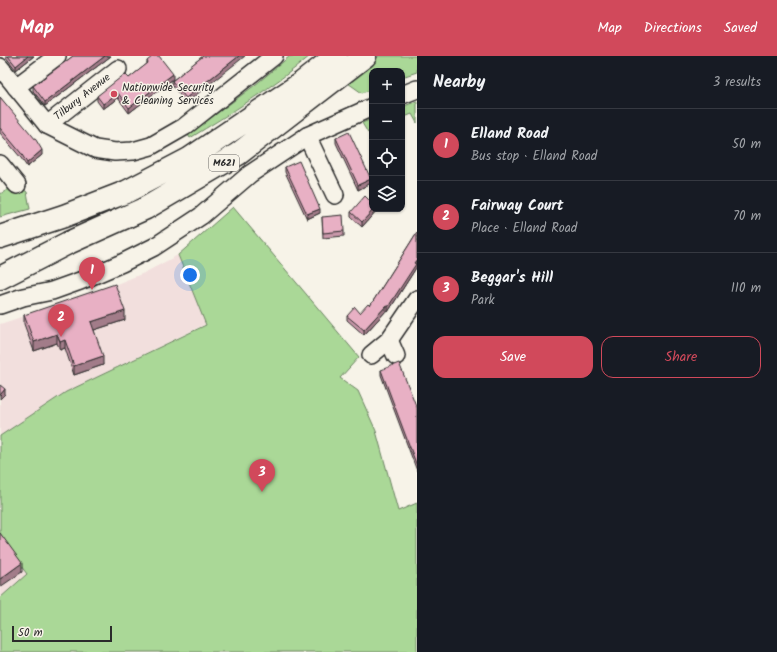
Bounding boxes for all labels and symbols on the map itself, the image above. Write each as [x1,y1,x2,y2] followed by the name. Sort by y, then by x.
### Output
[50,69,115,125] street label: Tilbury Avenue
[122,79,215,110] place label: Nationwide Security & Cleaning Services
[109,89,119,99] marker: Nationwide Security & Cleaning Services
[209,155,239,171] road number: M621
[79,257,105,290] pin: 1
[180,265,200,285] your location
[48,304,74,337] pin: 2
[249,459,275,492] pin: 3
[12,624,112,643] scale bar

